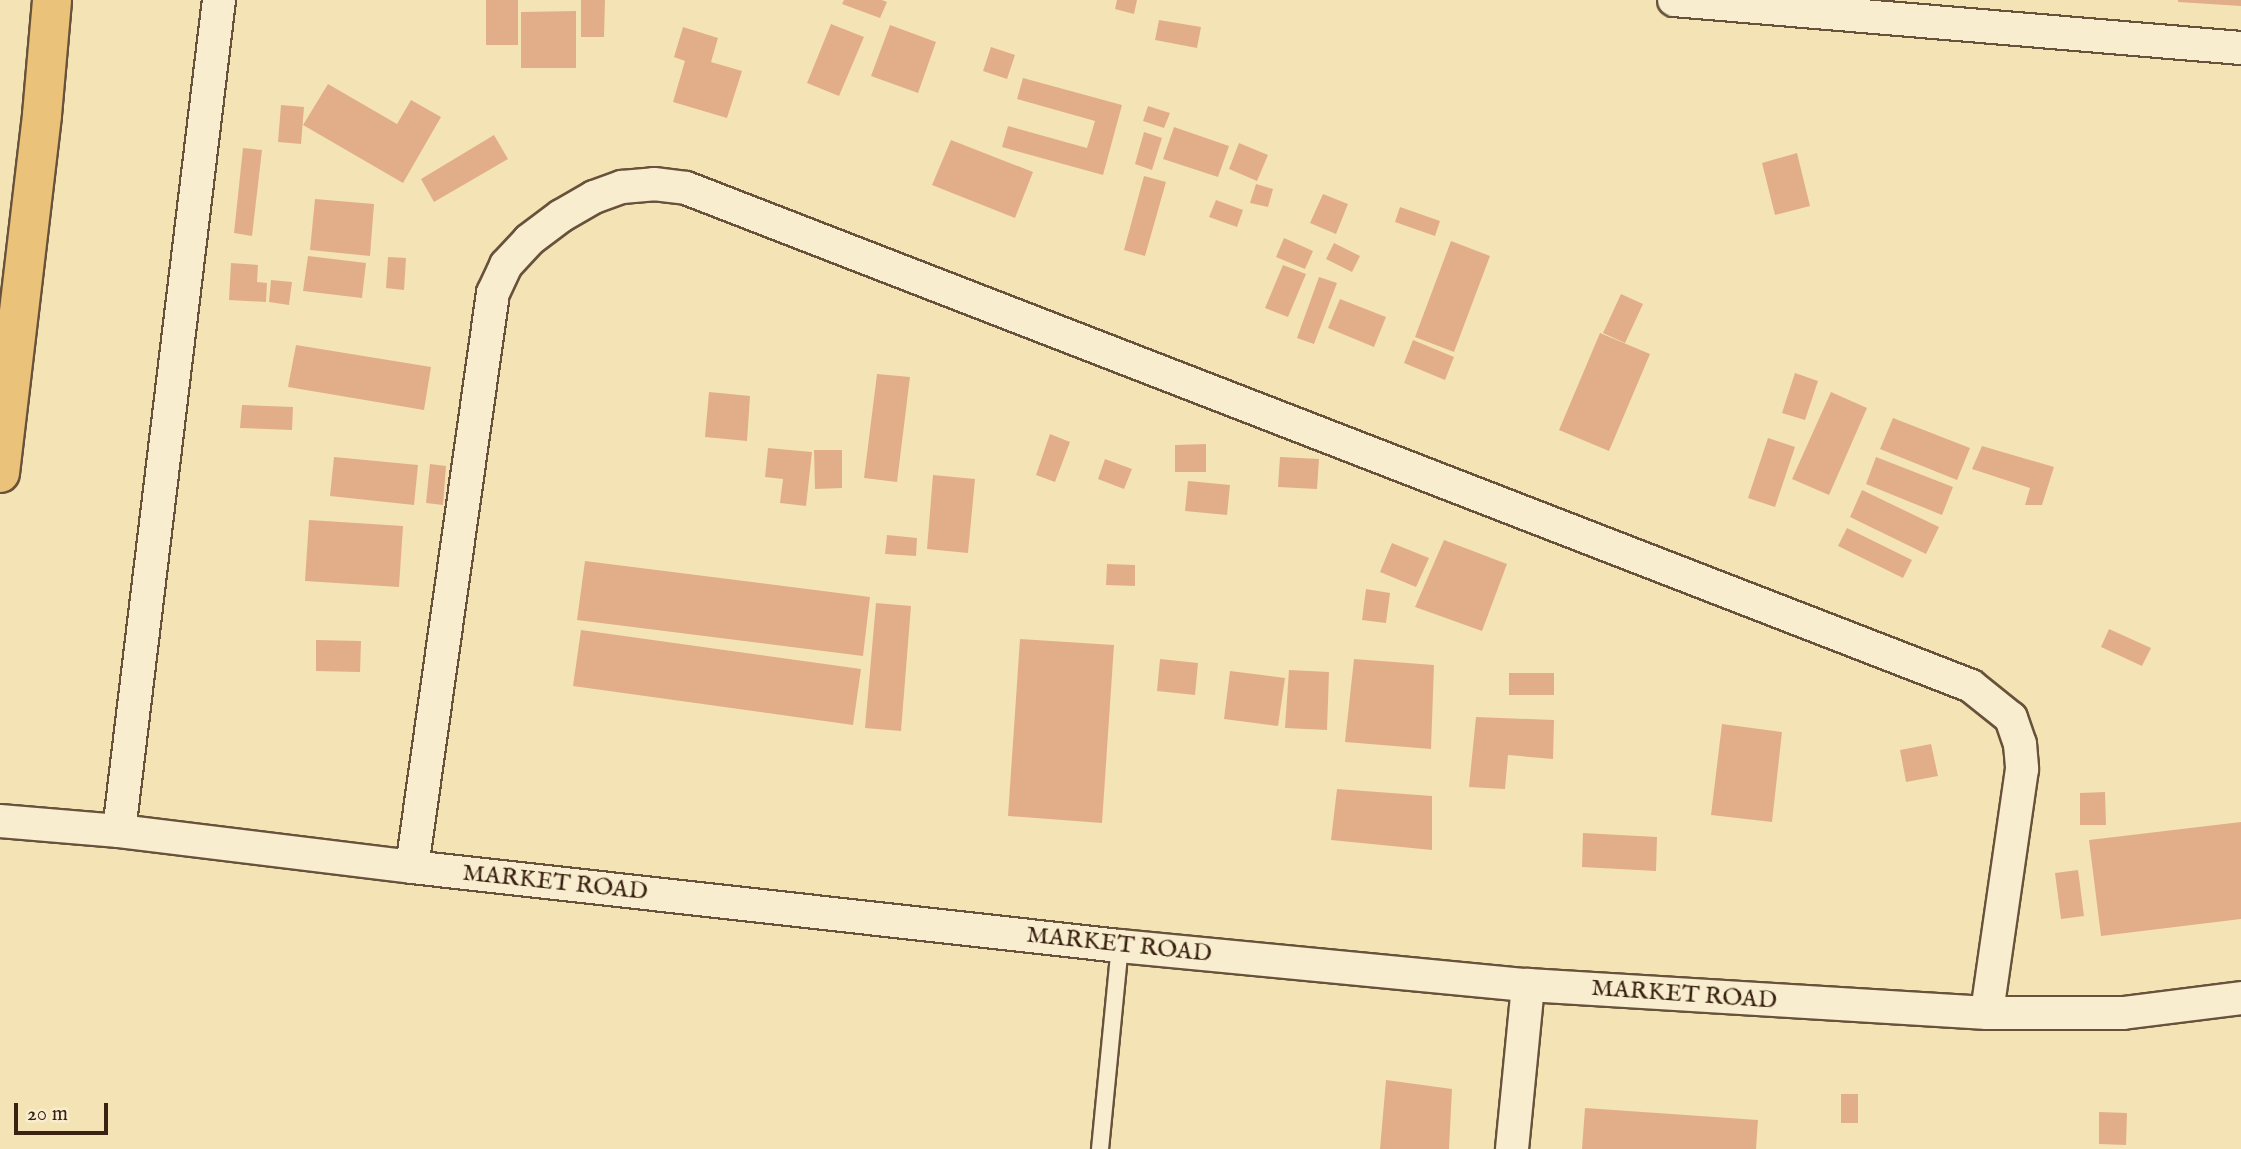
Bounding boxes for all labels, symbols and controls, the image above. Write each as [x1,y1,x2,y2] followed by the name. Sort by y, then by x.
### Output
[461,859,649,907] street label: MARKET ROAD
[1025,921,1213,969] street label: MARKET ROAD
[1590,974,1778,1016] street label: MARKET ROAD
[18,1090,112,1134] scale bar
[27,1101,68,1128] text: 20 m

